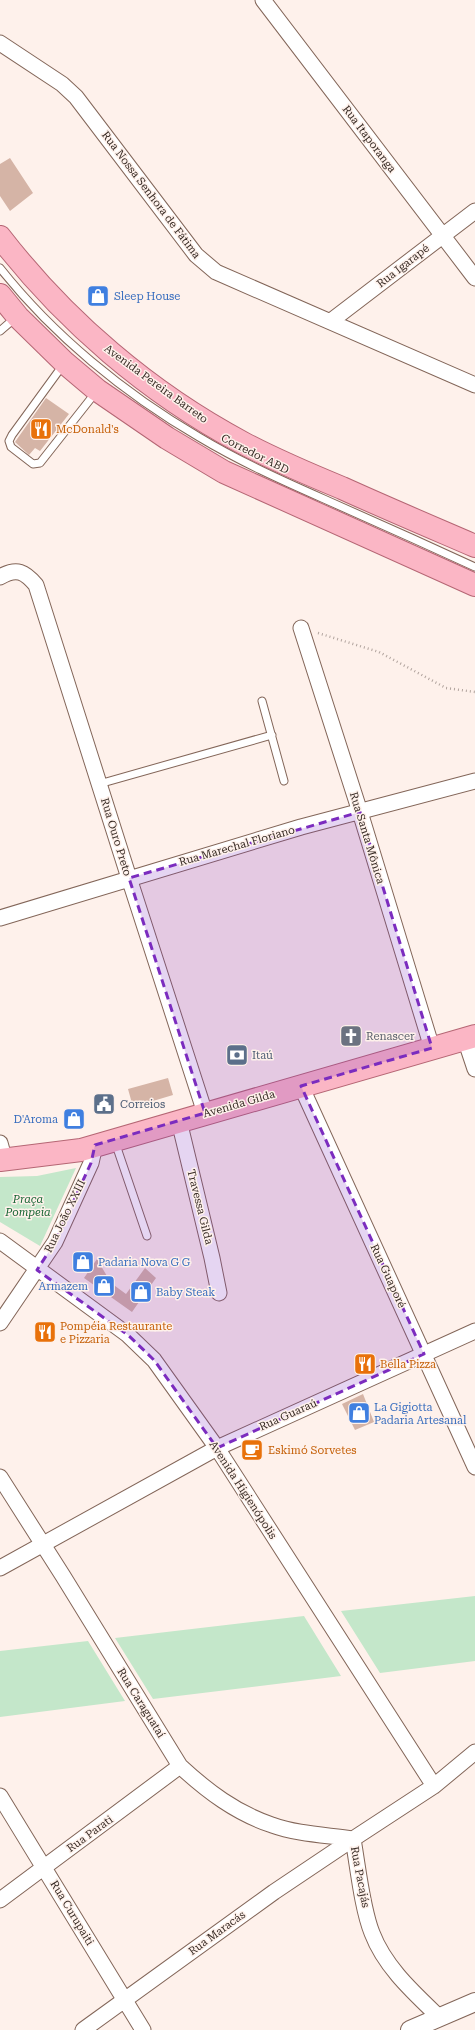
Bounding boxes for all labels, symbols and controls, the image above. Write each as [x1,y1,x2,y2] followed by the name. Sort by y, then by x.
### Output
[340,103,398,175] street label: Rua Itaporanga
[99,129,203,261] street label: Rua Nossa Senhora de Fátima
[374,242,432,290] street label: Rua Igarapé
[85,283,111,309] shop icon: Sleep House
[114,290,180,303] place label: Sleep House
[102,342,211,426] street label: Avenida Pereira Barreto
[28,416,54,442] restaurant icon: McDonald's
[56,423,119,436] place label: McDonald's
[219,431,291,477] street label: Corredor ABD
[347,790,387,886] street label: Rua Santa Mônica
[98,796,134,878] street label: Rua Ouro Preto
[178,823,297,869] street label: Rua Marechal Floriano
[338,1023,364,1049] church icon: Renascer
[366,1030,415,1043] place label: Renascer
[224,1042,250,1068] bank icon: Itaú
[252,1049,273,1062] place label: Itaú
[201,1087,277,1120] street label: Avenida Gilda
[91,1091,117,1117] public building icon: Correios
[120,1098,165,1111] place label: Correios
[61,1106,87,1132] shop icon: D'Aroma
[14,1113,58,1126] place label: D'Aroma
[184,1168,216,1246] street label: Travessa Gilda
[42,1177,88,1255] street label: Rua João XXIII
[4,1193,51,1219] park label: Praça Pompeia
[368,1242,408,1310] street label: Rua Guaporé
[70,1249,96,1275] shop icon: Padaria Nova G G
[98,1256,191,1269] place label: Padaria Nova G G
[91,1273,117,1299] shop icon: Armazem
[128,1279,154,1305] shop icon: Baby Steak
[39,1280,88,1293] place label: Armazem
[156,1286,215,1299] place label: Baby Steak
[32,1319,58,1345] restaurant icon: Pompéia Restaurante e Pizzaria
[60,1320,172,1346] place label: Pompéia Restaurante e Pizzaria
[352,1351,378,1377] restaurant icon: Bella Pizza
[380,1358,436,1371] place label: Bella Pizza
[257,1396,319,1434] street label: Rua Guaraú
[346,1400,372,1426] shop icon: La Gigiotta Padaria Artesanal
[374,1401,467,1427] place label: La Gigiotta Padaria Artesanal
[239,1437,265,1463] cafe icon: Eskimó Sorvetes
[206,1438,280,1542] street label: Avenida Higienópolis
[268,1444,356,1457] place label: Eskimó Sorvetes
[114,1666,168,1741] street label: Rua Caraguataí
[64,1813,116,1855] street label: Rua Parati
[348,1845,372,1909] street label: Rua Pacajás
[48,1878,97,1948] street label: Rua Curupaiti
[186,1908,248,1958] street label: Rua Maracás

